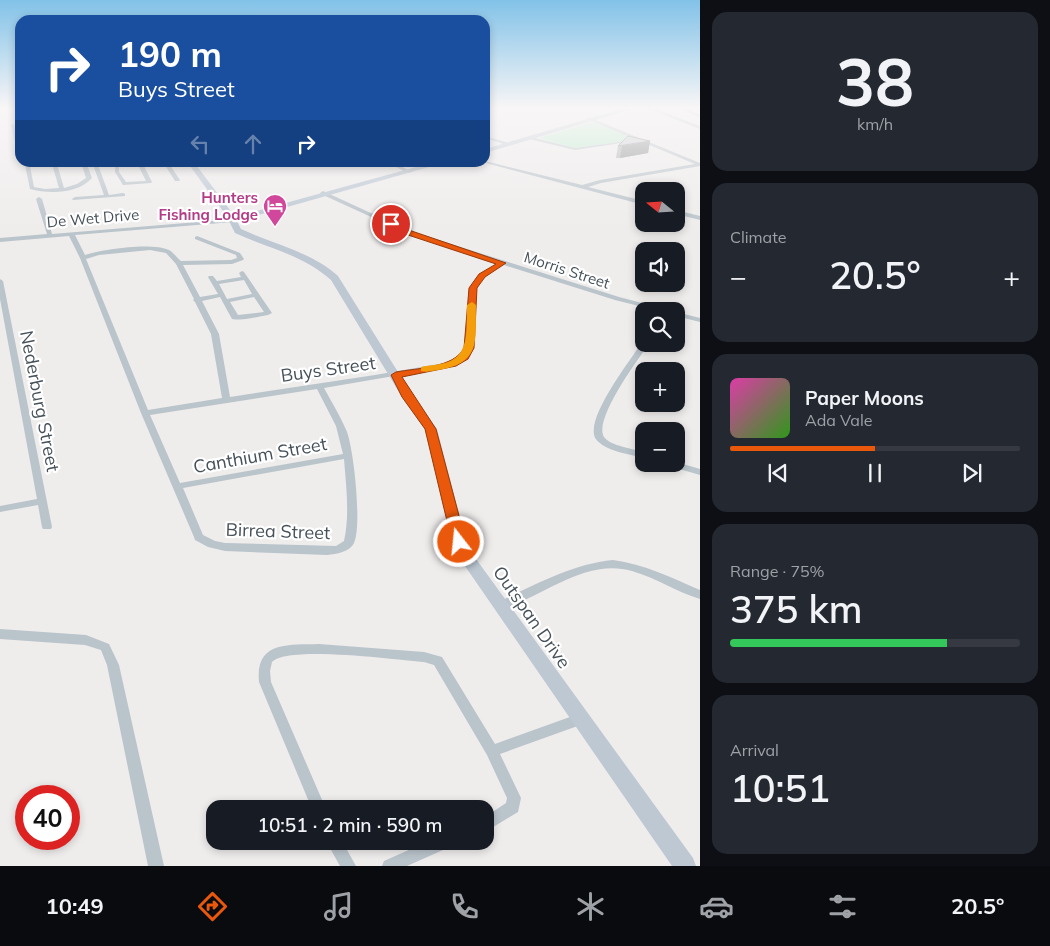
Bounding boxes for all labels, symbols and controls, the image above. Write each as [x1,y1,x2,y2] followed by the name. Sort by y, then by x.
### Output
[118,32,222,76] text: 190 m
[35,35,100,100] icon: right
[836,41,914,122] text: 38
[118,75,235,103] text: Buys Street
[857,114,893,134] text: km/h
[186,130,214,158] icon: left
[239,130,267,158] icon: ahead
[292,130,320,158] icon: right
[635,182,685,232] north arrow
[635,182,685,472] map controls
[158,188,258,224] place label: Hunters Fishing Lodge
[262,193,288,227] hotel icon: Hunters Fishing Lodge
[370,203,412,245] pin
[46,204,140,232] street label: De Wet Drive
[377,210,405,238] icon: arrive
[730,227,786,247] text: Climate
[635,242,685,292] button: sound
[522,247,612,293] street label: Morris Street
[829,251,921,299] text: 20.5°
[730,259,747,294] text: −
[1003,259,1020,294] text: +
[635,302,685,352] button: search
[15,328,65,474] street label: Nederburg Street
[279,351,377,387] street label: Buys Street
[635,362,685,412] button: +
[805,386,924,410] text: Paper Moons
[805,410,872,430] text: Ada Vale
[635,422,685,472] button: −
[191,432,329,478] street label: Canthium Street
[764,459,792,487] icon: previous
[861,459,889,487] icon: pause
[958,459,986,487] icon: next
[432,515,484,567] position arrow
[225,518,331,544] street label: Birrea Street
[488,561,576,673] street label: Outspan Drive
[730,561,825,581] text: Range · 75%
[730,585,863,633] text: 375 km
[730,740,779,760] text: Arrival
[730,764,830,812] text: 10:51
[15,785,80,850] speed limit sign: 40
[257,813,443,837] text: 10:51 · 2 min · 590 m
[195,889,230,924] icon: directions
[321,889,356,924] icon: music
[447,889,482,924] icon: phone
[573,889,608,924] icon: climate
[699,889,734,924] icon: car
[825,889,860,924] icon: filters
[46,892,104,920] text: 10:49
[951,892,1004,920] text: 20.5°

